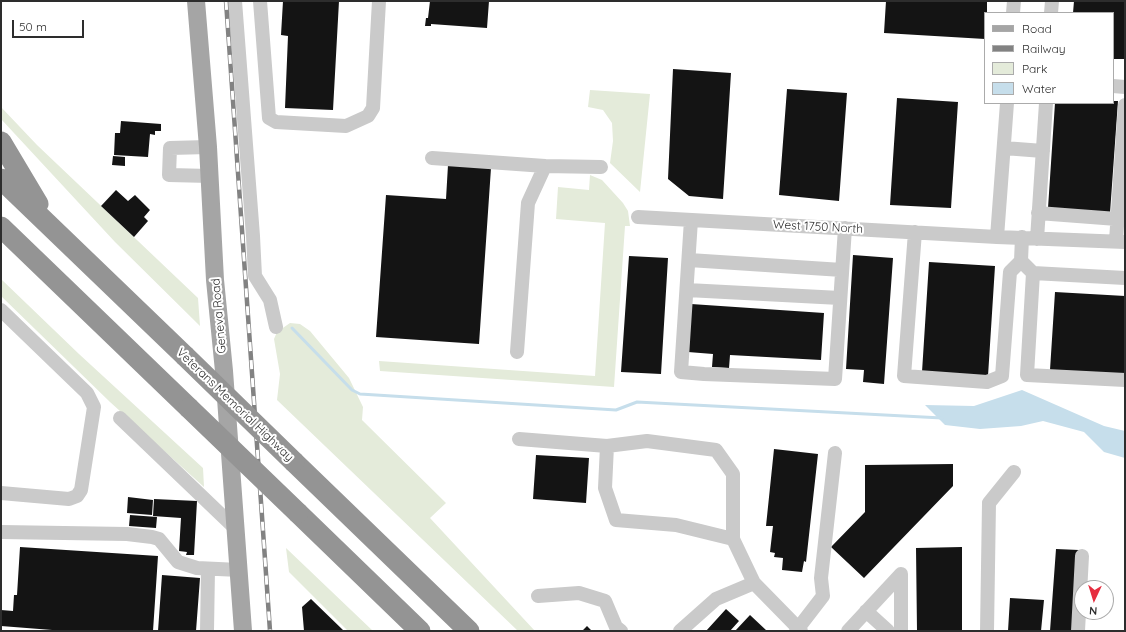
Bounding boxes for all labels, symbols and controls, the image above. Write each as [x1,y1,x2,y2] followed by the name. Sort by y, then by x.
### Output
[14,12,86,38] scale bar
[984,12,1114,104] legend
[19,19,47,34] text: 50 m
[1022,21,1052,36] text: Road
[1022,41,1066,56] text: Railway
[1022,61,1047,76] text: Park
[1022,81,1056,96] text: Water
[773,217,863,237] street label: West 1750 North
[209,278,229,354] street label: Geneva Road
[174,345,296,465] street label: Veterans Memorial Highway
[1074,580,1114,620] north arrow
[1089,604,1098,618] text: N

